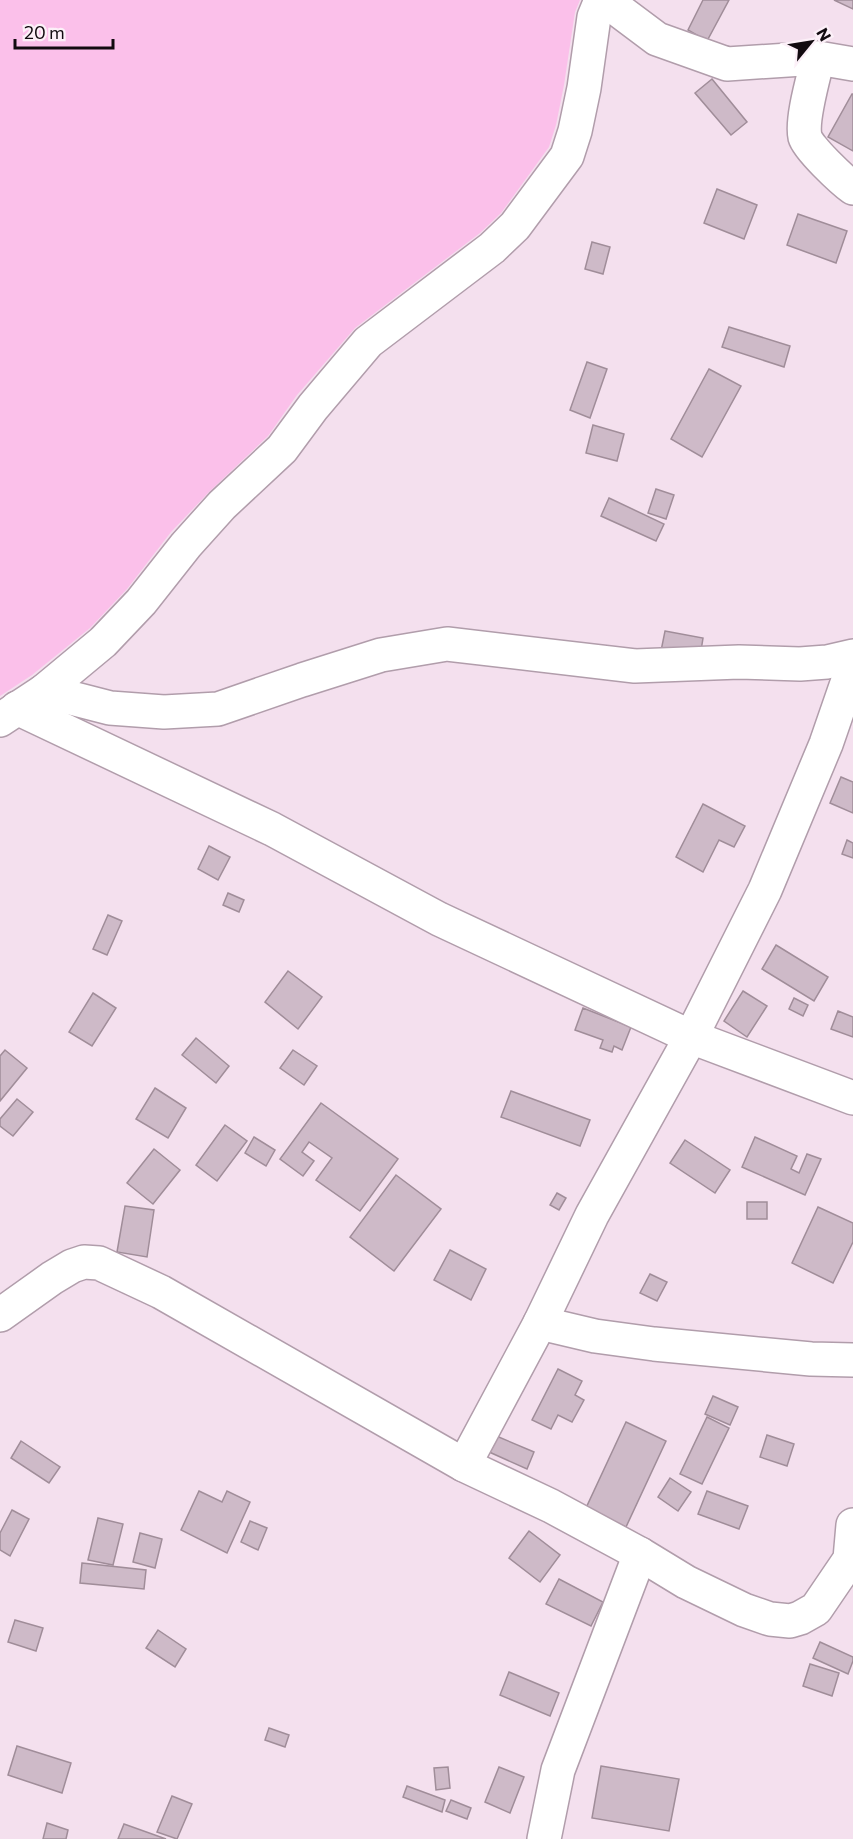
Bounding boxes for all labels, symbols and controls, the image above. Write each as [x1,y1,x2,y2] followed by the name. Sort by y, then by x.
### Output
[15,12,112,50] scale bar
[781,12,841,72] north arrow
[24,21,65,43] text: 20 m
[813,24,836,44] text: N

